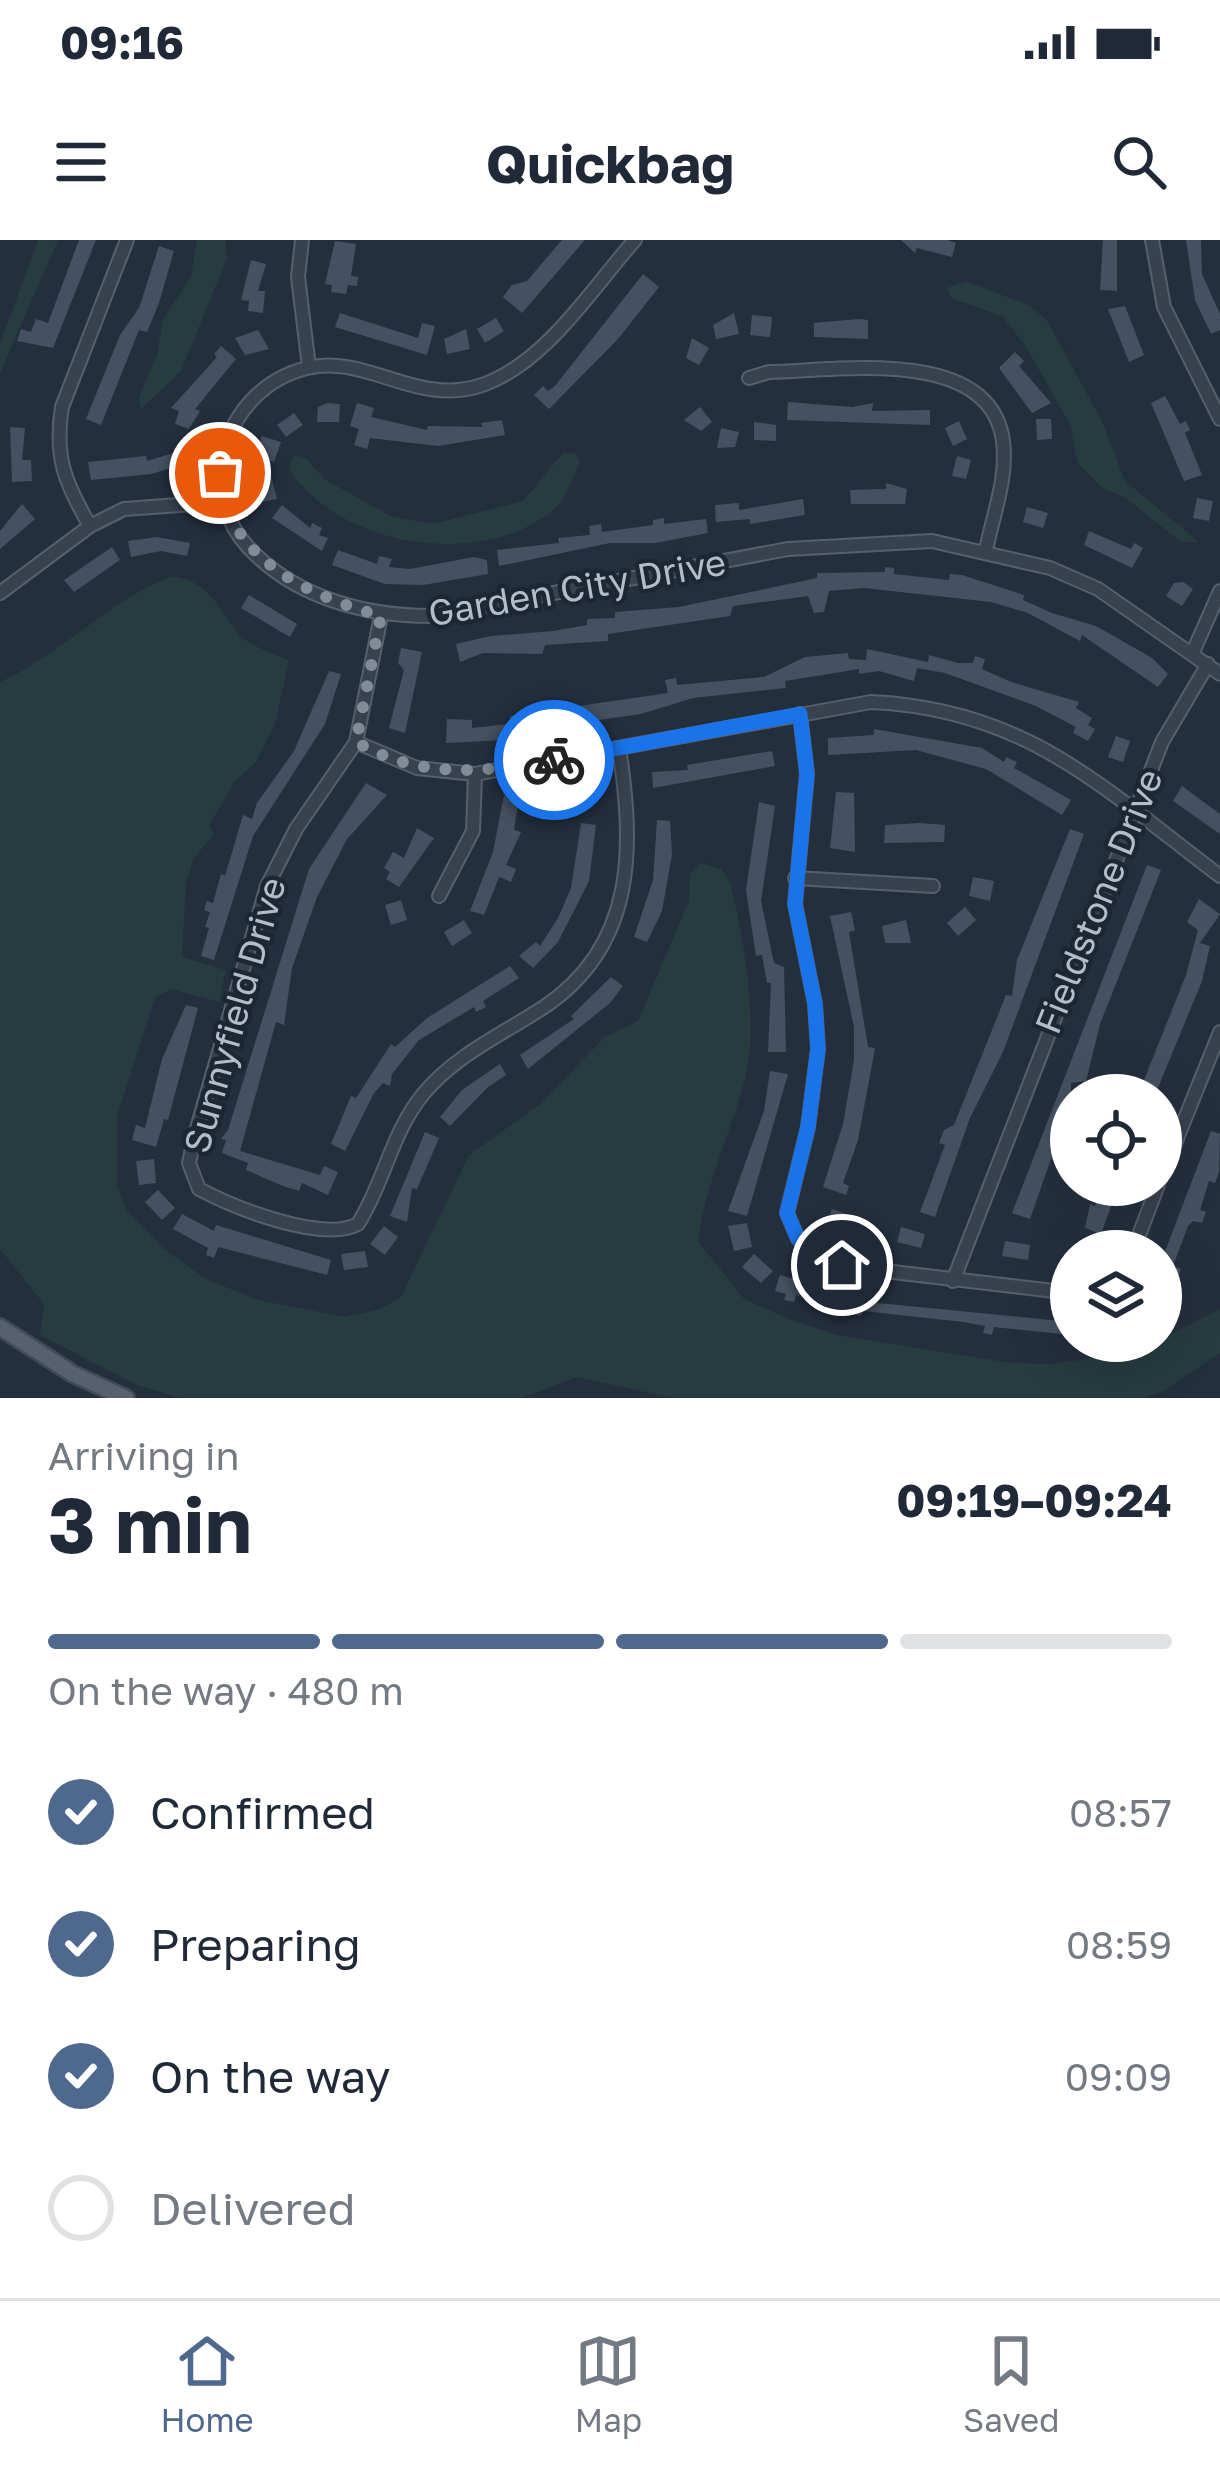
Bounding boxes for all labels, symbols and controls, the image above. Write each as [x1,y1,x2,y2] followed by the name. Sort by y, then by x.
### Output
[60,15,184,69] text: 09:16
[48,129,114,195] icon: menu
[1106,129,1172,195] icon: search
[486,130,734,195] text: Quickbag
[169,422,271,524] pin
[187,440,253,506] icon: bag
[425,540,729,634] street label: Garden City Drive
[494,700,614,820] courier
[521,727,587,793] icon: bike
[1025,762,1171,1040] street label: Fieldstone Drive
[174,872,294,1158] street label: Sunnyfield Drive
[1050,1074,1182,1362] map controls
[1050,1074,1182,1206] button: locate
[791,1214,893,1316] pin
[1050,1230,1182,1362] button: layers
[809,1232,875,1298] icon: home
[48,1432,239,1479] text: Arriving in
[896,1473,1172,1527] text: 09:19–09:24
[48,1477,252,1570] text: 3 min
[48,1667,404,1714] text: On the way · 480 m
[48,1779,114,1845] icon: check
[150,1785,375,1839] text: Confirmed
[1069,1789,1172,1836] text: 08:57
[48,1911,114,1977] icon: check
[150,1917,361,1971] text: Preparing
[1066,1921,1172,1968] text: 08:59
[48,2043,114,2109] icon: check
[150,2049,391,2103] text: On the way
[1065,2053,1172,2100] text: 09:09
[150,2181,355,2235] text: Delivered
[161,2328,254,2439] tab: Home
[575,2328,642,2439] tab: Map
[963,2328,1059,2439] tab: Saved

